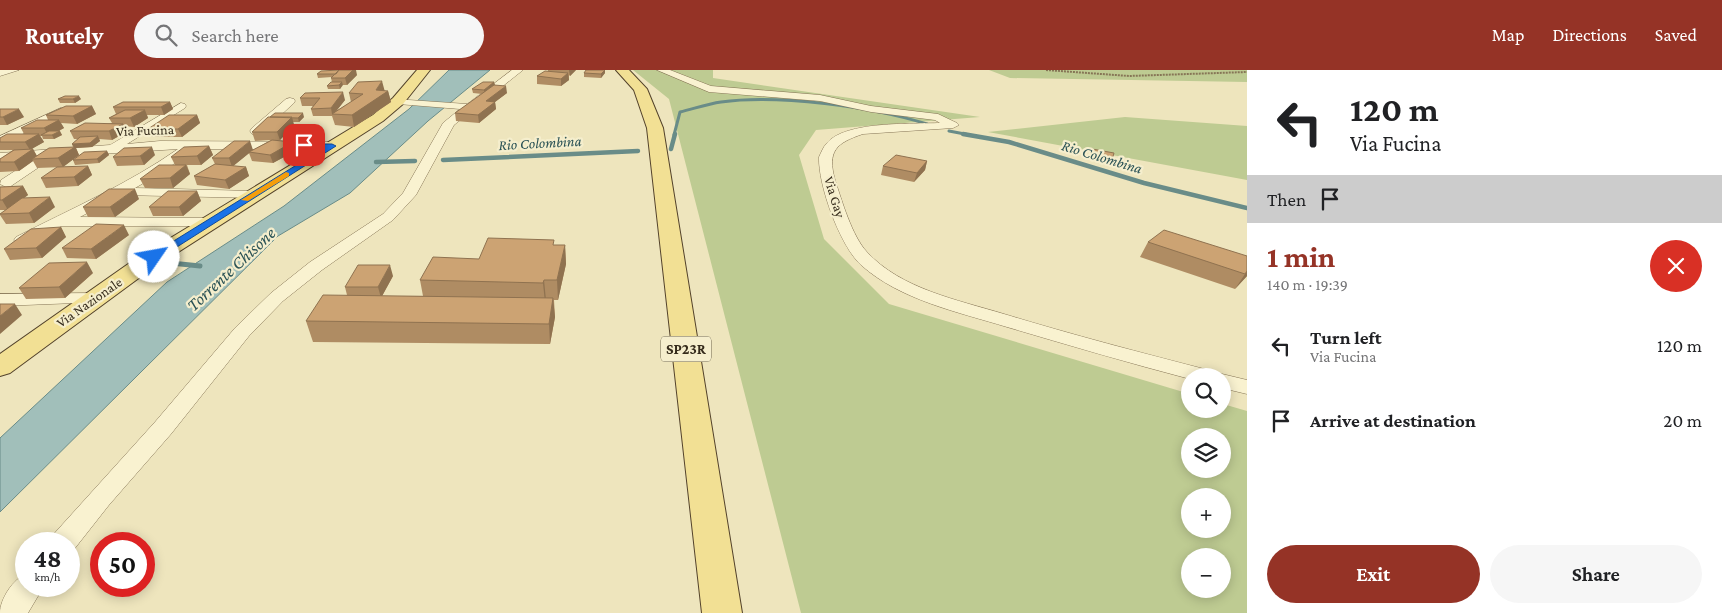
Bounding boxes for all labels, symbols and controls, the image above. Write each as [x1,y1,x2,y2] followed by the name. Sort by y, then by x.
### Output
[134,13,484,58] search box
[152,21,180,49] icon: search
[25,22,104,49] text: Routely
[192,25,279,46] text: Search here
[1492,25,1524,45] text: Map
[1552,25,1627,45] text: Directions
[1655,25,1697,45] text: Saved
[1267,90,1332,155] icon: left
[1350,90,1439,129] text: 120 m
[116,121,175,139] street label: Via Fucina
[283,124,325,166] pin
[290,131,318,159] icon: arrive
[1350,131,1441,156] text: Via Fucina
[498,133,582,153] water label: Rio Colombina
[1060,137,1144,177] water label: Rio Colombina
[821,174,849,220] street label: Via Gay
[1316,185,1344,213] icon: arrive
[1267,189,1306,210] text: Then
[183,223,280,315] water label: Torrente Chisone
[127,230,179,282] position arrow
[1267,240,1335,273] text: 1 min
[1650,240,1702,292] button: close
[53,274,125,330] street label: Via Nazionale
[1267,276,1348,293] text: 140 m · 19:39
[1310,327,1382,348] text: Turn left
[1267,332,1295,360] icon: left
[1657,335,1702,356] text: 120 m
[661,336,711,362] road number: SP23R
[1310,348,1376,365] text: Via Fucina
[1181,368,1231,598] map controls
[1181,368,1231,418] button: search
[1267,407,1295,435] icon: arrive
[1310,410,1476,431] text: Arrive at destination
[1663,410,1702,431] text: 20 m
[1181,428,1231,478] button: layers
[1181,488,1231,538] button: +
[90,532,155,597] speed limit sign: 50
[33,545,62,572] text: 48
[1267,545,1480,603] button: Exit
[1490,545,1702,603] button: Share
[1181,548,1231,598] button: −
[35,570,60,584] text: km/h

